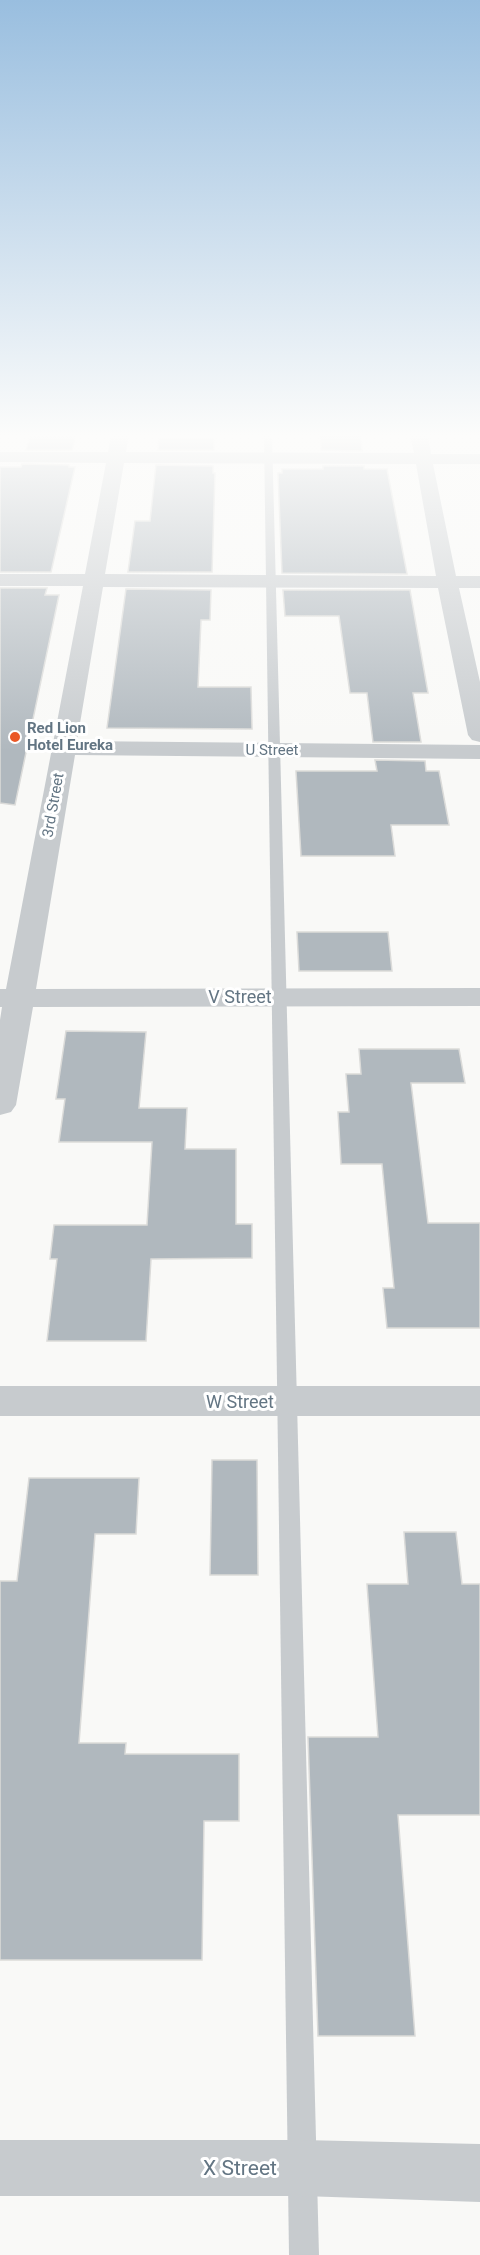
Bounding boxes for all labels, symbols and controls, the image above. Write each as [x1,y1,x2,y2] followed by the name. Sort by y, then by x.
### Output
[27,719,113,754] place label: Red Lion Hotel Eureka
[8,730,22,744] marker: Red Lion Hotel Eureka
[245,741,299,759] street label: U Street
[38,771,68,839] street label: 3rd Street
[208,986,272,1007] street label: V Street
[206,1391,274,1412] street label: W Street
[203,2156,277,2180] street label: X Street

